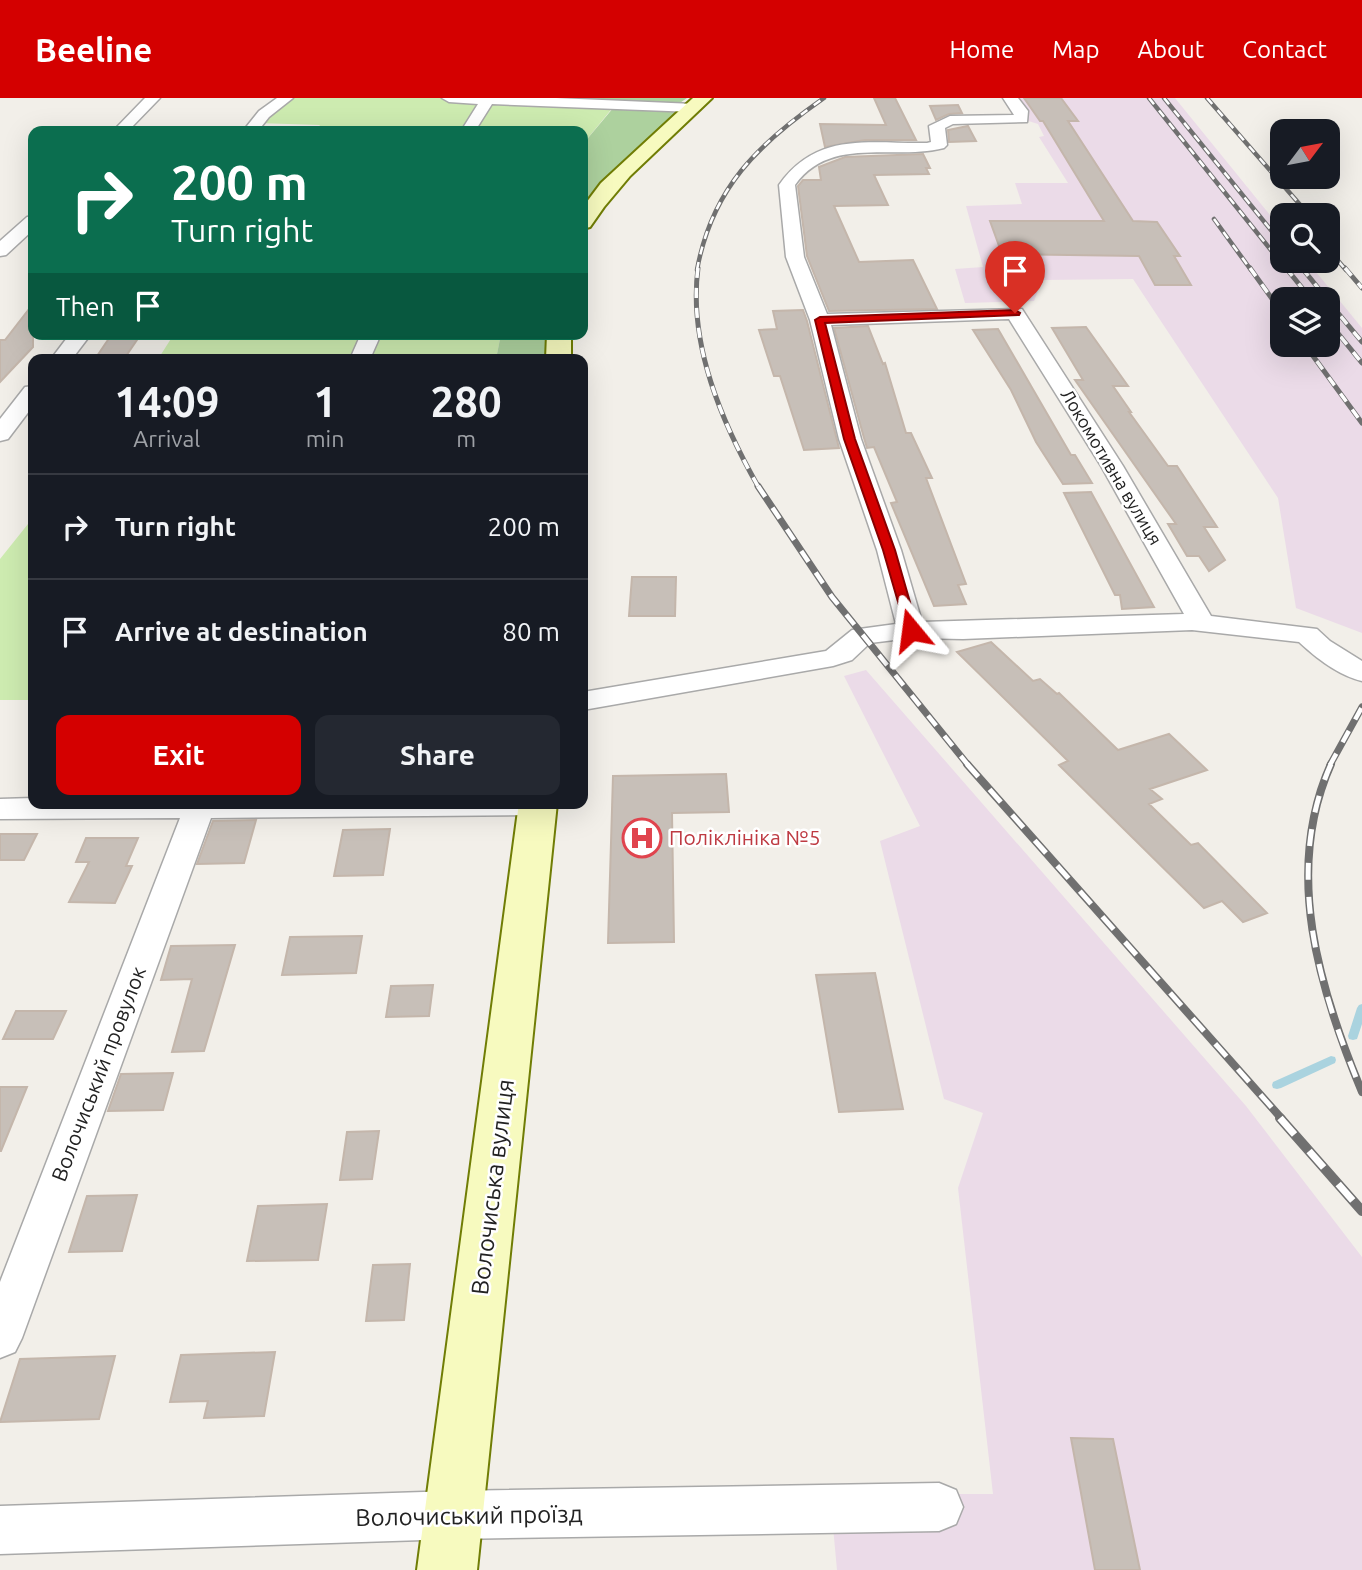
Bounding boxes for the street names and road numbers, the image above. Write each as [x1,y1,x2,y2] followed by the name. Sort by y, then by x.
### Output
[1057,385,1166,548] street label: Локомотивна вулиця
[46,963,150,1184] street label: Волочиський провулок
[466,1077,519,1296] street label: Волочиська вулиця
[355,1500,583,1531] street label: Волочиський проїзд

